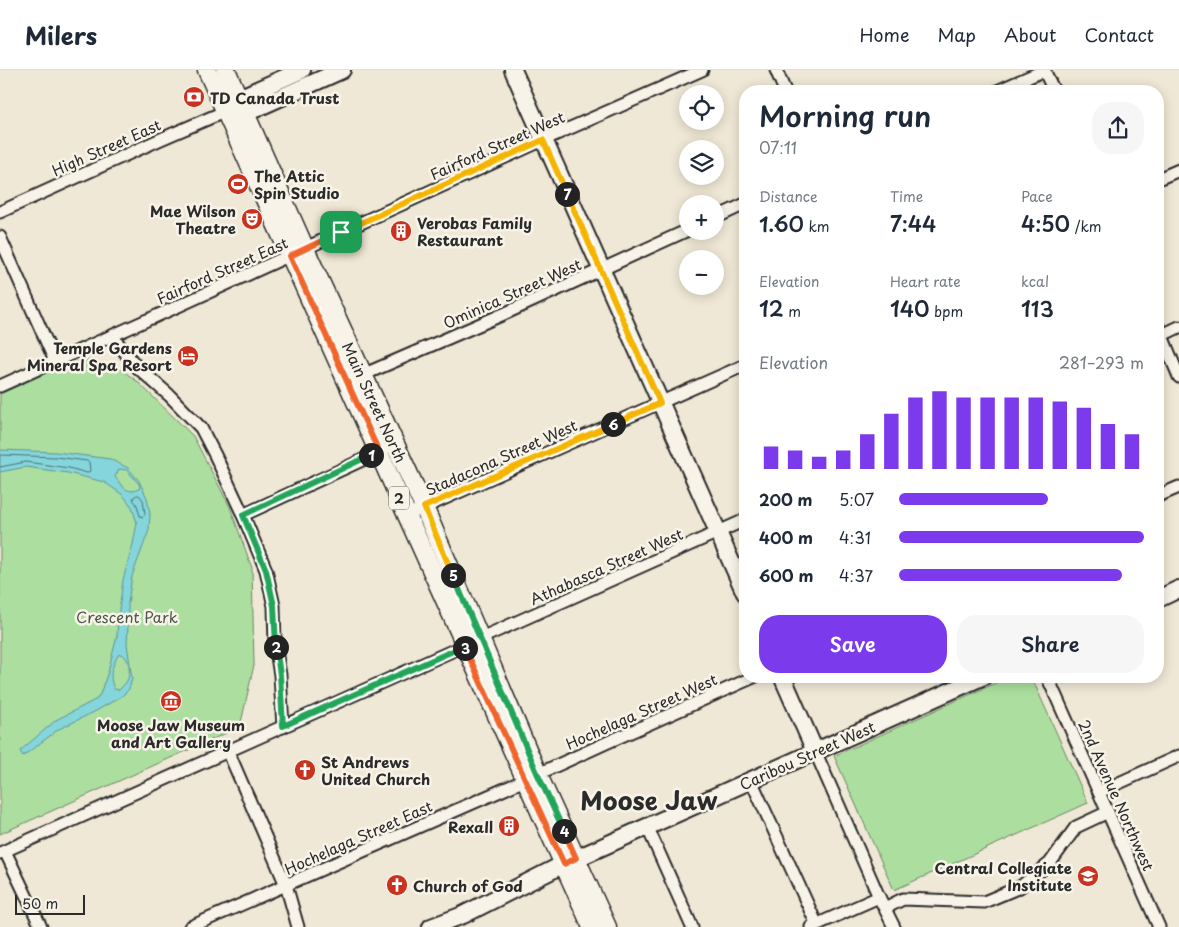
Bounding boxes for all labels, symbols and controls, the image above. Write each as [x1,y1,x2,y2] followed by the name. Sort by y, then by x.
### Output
[25,17,97,53] text: Milers
[859,21,909,48] text: Home
[937,21,976,48] text: Map
[1004,21,1056,48] text: About
[1084,21,1154,48] text: Contact
[182,85,206,109] bank icon: TD Canada Trust
[679,85,724,295] map controls
[679,85,724,130] button: locate
[210,86,339,109] place label: TD Canada Trust
[759,94,931,137] text: Morning run
[1092,102,1144,154] button: share
[426,105,568,185] street label: Fairford Street West
[48,113,164,181] street label: High Street East
[759,135,797,159] text: 07:11
[679,140,724,185] button: layers
[254,164,340,204] place label: The Attic Spin Studio
[226,172,250,196] sports icon: The Attic Spin Studio
[554,182,580,206] pin: 7
[563,184,572,205] text: 7
[759,186,818,207] text: Distance
[890,186,923,207] text: Time
[1021,186,1053,207] text: Pace
[679,195,724,240] button: +
[150,199,236,239] place label: Mae Wilson Theatre
[240,207,264,231] theatre icon: Mae Wilson Theatre
[759,207,804,239] text: 1.60
[890,207,936,239] text: 7:44
[1021,207,1070,239] text: 4:50
[320,211,362,253] pin
[417,211,532,251] place label: Verobas Family Restaurant
[804,216,830,237] text: km
[1070,216,1101,237] text: /km
[327,218,355,246] icon: arrive
[389,219,413,243] building icon: Verobas Family Restaurant
[153,231,291,309] street label: Fairford Street East
[679,250,724,295] button: −
[439,252,585,334] street label: Ominica Street West
[759,271,819,292] text: Elevation
[890,271,961,292] text: Heart rate
[1021,271,1049,292] text: kcal
[759,292,784,324] text: 12
[890,292,930,324] text: 140
[1021,292,1054,324] text: 113
[784,301,801,322] text: m
[930,301,963,322] text: bpm
[27,336,172,376] place label: Temple Gardens Mineral Spa Resort
[337,338,413,466] street label: Main Street North
[176,344,200,368] hotel icon: Temple Gardens Mineral Spa Resort
[759,350,828,374] text: Elevation
[1059,350,1144,374] text: 281–293 m
[600,412,626,436] pin: 6
[421,413,581,501] street label: Stadacona Street West
[609,414,618,435] text: 6
[358,442,384,468] pin: 1
[368,445,375,466] text: 1
[389,486,409,509] road number: 2
[759,487,813,511] text: 200 m
[839,487,874,511] text: 5:07
[526,522,686,610] street label: Athabasca Street West
[759,525,813,549] text: 400 m
[839,525,871,549] text: 4:31
[440,562,466,588] pin: 5
[759,563,813,587] text: 600 m
[839,563,873,587] text: 4:37
[449,565,458,586] text: 5
[76,605,178,628] park label: Crescent Park
[759,615,947,673] button: Save
[957,615,1144,673] button: Share
[264,634,288,660] pin: 2
[452,636,478,660] pin: 3
[272,637,281,658] text: 2
[461,638,470,659] text: 3
[562,667,720,755] street label: Hochelaga Street West
[159,689,183,713] museum icon: Moose Jaw Museum and Art Gallery
[97,713,245,753] place label: Moose Jaw Museum and Art Gallery
[735,715,879,795] street label: Caribou Street West
[1073,716,1161,874] street label: 2nd Avenue Northwest
[321,750,430,790] place label: St Andrews United Church
[293,758,317,782] church icon: St Andrews United Church
[580,781,718,819] district label: Moose Jaw
[280,794,436,880] street label: Hochelaga Street East
[497,814,521,838] building icon: Rexall
[448,815,493,838] place label: Rexall
[552,818,576,844] pin: 4
[560,821,569,842] text: 4
[935,856,1072,896] place label: Central Collegiate Institute
[1076,864,1100,888] school or university icon: Central Collegiate Institute
[385,873,409,897] church icon: Church of God
[413,874,523,897] place label: Church of God
[15,892,85,915] scale bar
[22,893,58,914] text: 50 m

